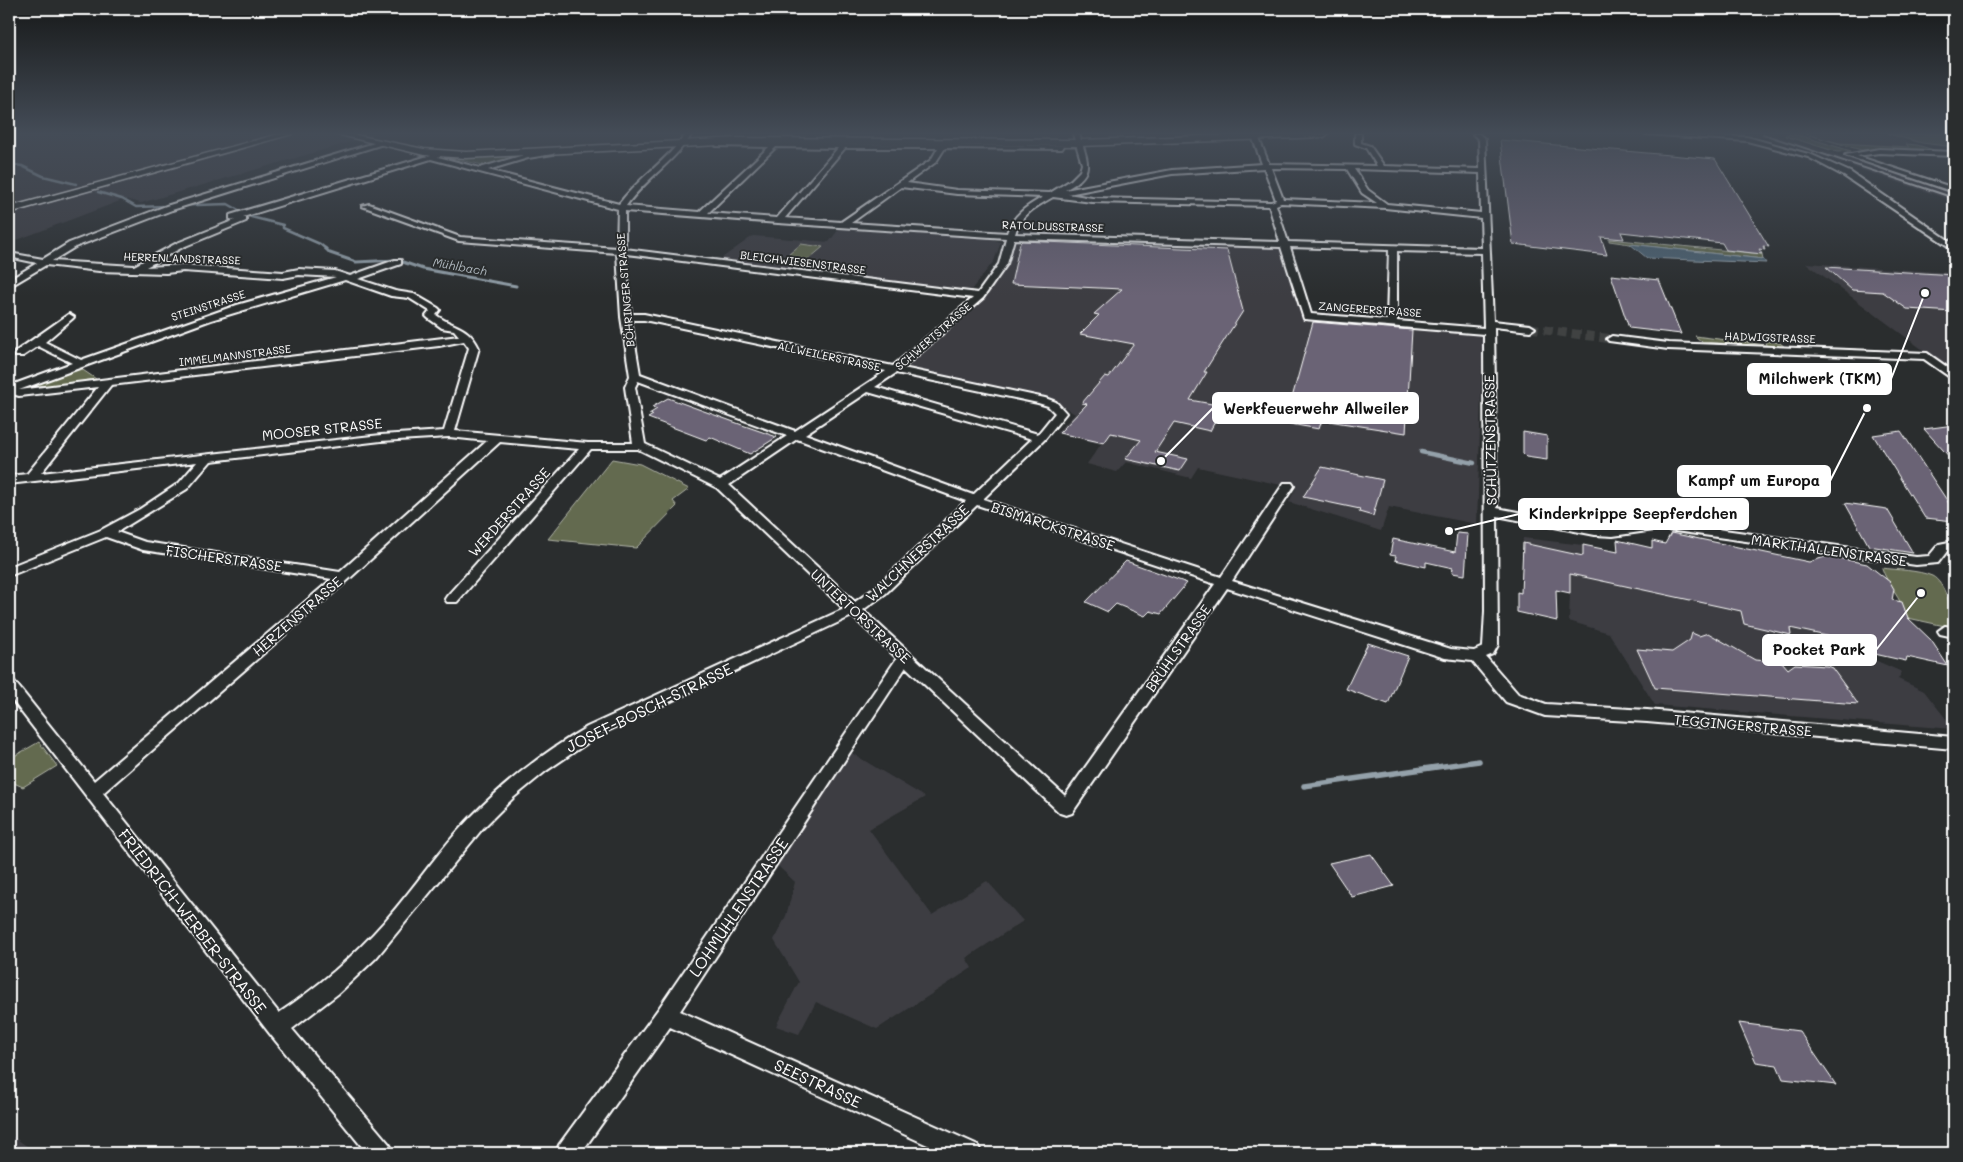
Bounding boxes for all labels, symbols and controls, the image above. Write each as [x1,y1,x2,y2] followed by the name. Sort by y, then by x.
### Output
[1002,217,1104,235] street label: RATOLDUSSTRASSE
[613,233,637,347] street label: BÖHRINGER STRASSE
[739,247,867,277] street label: BLEICHWIESENSTRASSE
[123,248,241,268] street label: HERRENLANDSTRASSE
[432,253,489,279] water label: Mühlbach
[169,286,247,324] street label: STEINSTRASSE
[1318,298,1422,320] street label: ZANGERERSTRASSE
[892,299,974,373] street label: SCHWERTSTRASSE
[1724,328,1816,346] street label: HADWIGSTRASSE
[776,338,882,374] street label: ALLWEILERSTRASSE
[178,341,292,369] street label: IMMELMANNSTRASSE
[1748,364,1891,394] callout: Milchwerk (TKM)
[1759,368,1881,388] text: Milchwerk (TKM)
[1479,374,1501,506] street label: SCHÜTZENSTRASSE
[1213,393,1418,423] callout: Werkfeuerwehr Allweiler
[1223,398,1409,418] text: Werkfeuerwehr Allweiler
[261,413,383,445] street label: MOOSER STRASSE
[464,463,554,561] street label: WERDERSTRASSE
[1678,466,1830,496] callout: Kampf um Europa
[1688,470,1820,490] text: Kampf um Europa
[989,497,1117,555] street label: BISMARCKSTRASSE
[1519,499,1748,529] callout: Kinderkrippe Seepferdchen
[861,500,973,606] street label: WALCHNERSTRASSE
[1529,503,1737,523] text: Kinderkrippe Seepferdchen
[1750,530,1908,570] street label: MARKTHALLENSTRASSE
[165,540,283,576] street label: FISCHERSTRASSE
[807,565,915,667] street label: UNTERTORSTRASSE
[248,572,346,660] street label: HERZENSTRASSE
[1141,601,1215,695] street label: BRÜHLSTRASSE
[1763,635,1876,665] callout: Pocket Park
[1773,639,1865,659] text: Pocket Park
[562,657,736,757] street label: JOSEF-BOSCH-STRASSE
[1673,709,1813,741] street label: TEGGINGERSTRASSE
[114,824,272,1018] street label: FRIEDRICH-WERBER-STRASSE
[684,833,792,981] street label: LOHMÜHLENSTRASSE
[771,1054,865,1112] street label: SEESTRASSE

